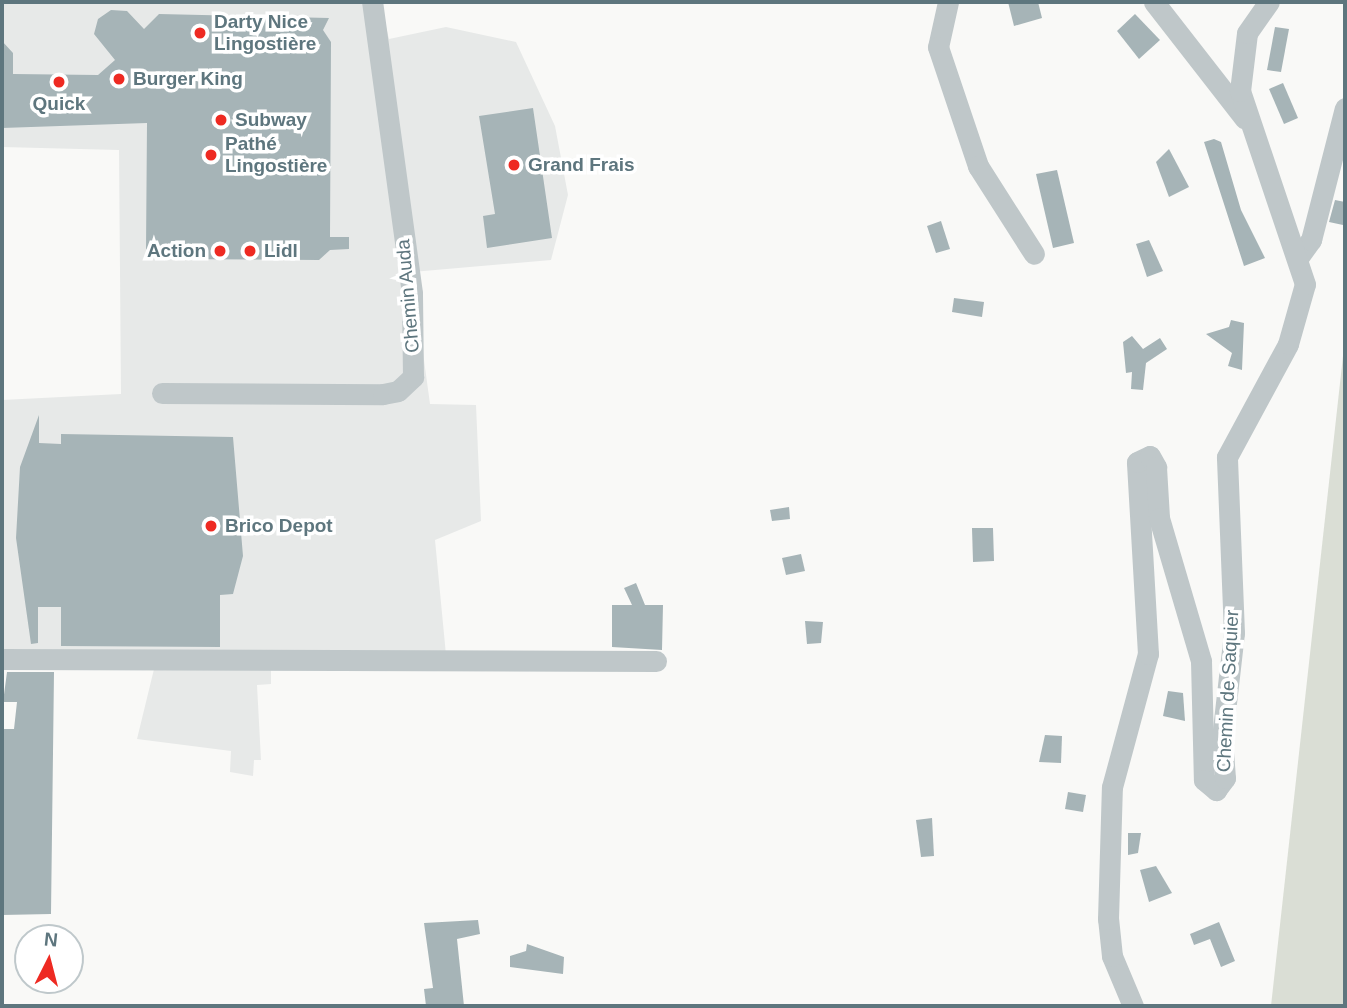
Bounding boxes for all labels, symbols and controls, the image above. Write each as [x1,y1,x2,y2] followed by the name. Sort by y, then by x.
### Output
[214,11,316,55] place label: Darty Nice Lingostière
[192,25,208,41] marker: Darty Nice Lingostière
[133,68,243,90] place label: Burger King
[111,71,127,87] marker: Burger King
[51,74,67,90] marker: Quick
[33,93,85,115] place label: Quick
[235,109,307,131] place label: Subway
[213,112,229,128] marker: Subway
[225,133,327,177] place label: Pathé Lingostière
[203,147,219,163] marker: Pathé Lingostière
[528,154,635,176] place label: Grand Frais
[506,157,522,173] marker: Grand Frais
[392,238,424,354] street label: Chemin Auda
[147,240,206,262] place label: Action
[264,240,298,262] place label: Lidl
[212,243,228,259] marker: Action
[242,243,258,259] marker: Lidl
[225,515,333,537] place label: Brico Depot
[203,518,219,534] marker: Brico Depot
[1212,609,1244,773] street label: Chemin de Saquier
[14,924,84,994] north arrow
[43,928,59,951] text: N

